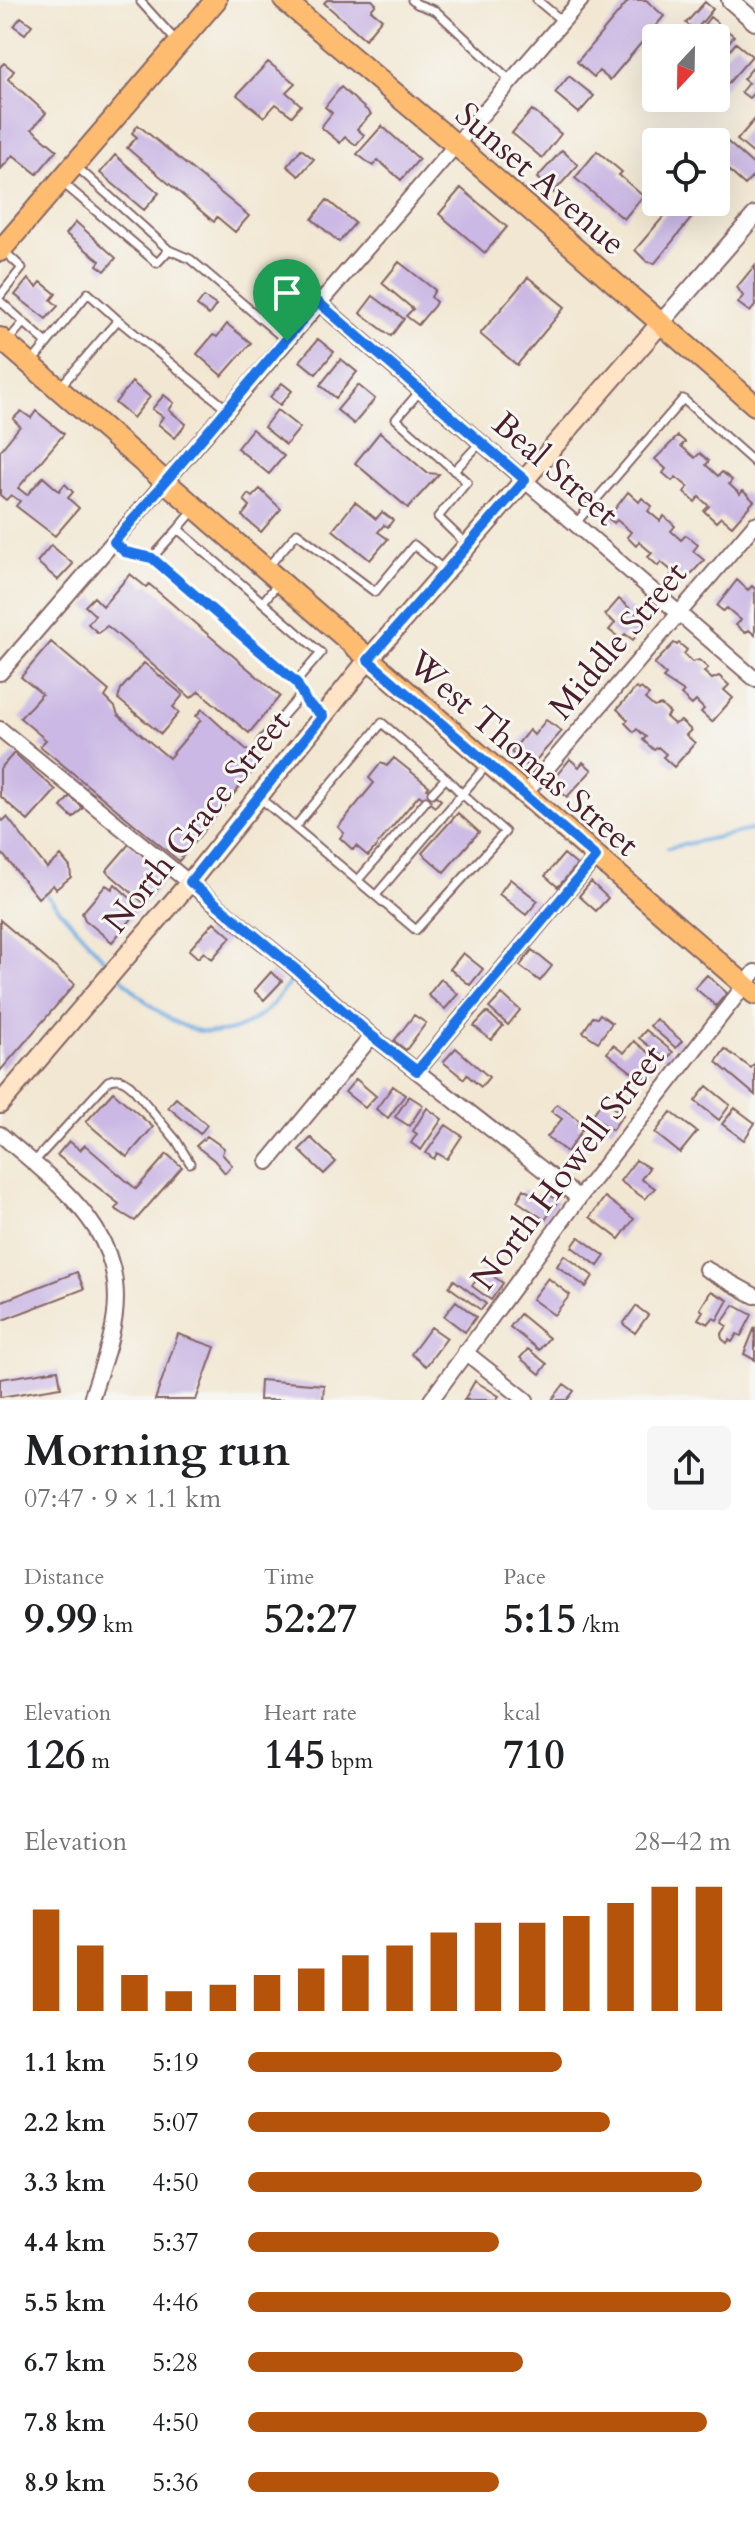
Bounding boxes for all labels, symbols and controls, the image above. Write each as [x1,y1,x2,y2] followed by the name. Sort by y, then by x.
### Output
[642,24,730,112] north arrow
[642,24,730,216] map controls
[445,92,635,266] street label: Sunset Avenue
[642,128,730,216] button: locate
[253,259,321,341] pin
[265,271,309,315] icon: arrive
[483,401,628,536] street label: Beal Street
[538,552,698,729] street label: Middle Street
[397,640,649,867] street label: West Thomas Street
[93,700,301,943] street label: North Grace Street
[460,1035,675,1300] street label: North Howell Street
[24,1421,290,1481] text: Morning run
[647,1426,731,1510] button: share
[24,1481,221,1516] text: 07:47 · 9 × 1.1 km
[24,1562,104,1592] text: Distance
[264,1562,315,1592] text: Time
[503,1562,546,1592] text: Pace
[24,1592,97,1647] text: 9.99
[264,1592,357,1647] text: 52:27
[503,1592,576,1647] text: 5:15
[97,1610,133,1640] text: km
[576,1610,620,1640] text: /km
[24,1698,111,1728] text: Elevation
[264,1698,357,1728] text: Heart rate
[503,1698,540,1728] text: kcal
[24,1728,85,1783] text: 126
[264,1728,325,1783] text: 145
[503,1728,565,1783] text: 710
[85,1746,110,1776] text: m
[325,1746,373,1776] text: bpm
[24,1824,127,1859] text: Elevation
[634,1824,731,1859] text: 28–42 m
[24,2045,105,2080] text: 1.1 km
[152,2045,199,2080] text: 5:19
[24,2105,105,2140] text: 2.2 km
[152,2105,199,2140] text: 5:07
[24,2165,105,2200] text: 3.3 km
[152,2165,199,2200] text: 4:50
[24,2225,105,2260] text: 4.4 km
[152,2225,199,2260] text: 5:37
[24,2285,105,2320] text: 5.5 km
[152,2285,199,2320] text: 4:46
[24,2345,105,2380] text: 6.7 km
[152,2345,199,2380] text: 5:28
[24,2405,105,2440] text: 7.8 km
[152,2405,199,2440] text: 4:50
[24,2465,105,2500] text: 8.9 km
[152,2465,199,2500] text: 5:36

